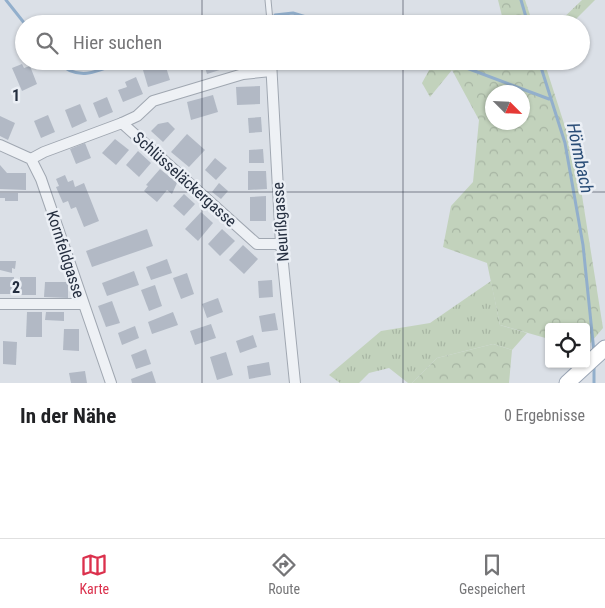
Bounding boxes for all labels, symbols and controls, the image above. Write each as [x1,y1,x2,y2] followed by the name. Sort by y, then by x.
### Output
[15,15,590,70] search box
[33,29,61,57] icon: search
[73,31,162,54] text: Hier suchen
[485,85,530,130] north arrow
[12,86,20,105] text: 1
[563,121,598,195] water label: Hörmbach
[129,128,240,231] street label: Schlüsseläckergasse
[268,182,293,262] street label: Neurißgasse
[42,208,89,300] street label: Kornfeldgasse
[12,278,20,297] text: 2
[545,323,590,368] map controls
[545,323,590,368] button: locate
[20,404,116,428] text: In der Nähe
[504,406,585,425] text: 0 Ergebnisse
[79,551,109,597] tab: Karte
[268,551,300,597] tab: Route
[459,551,526,597] tab: Gespeichert

